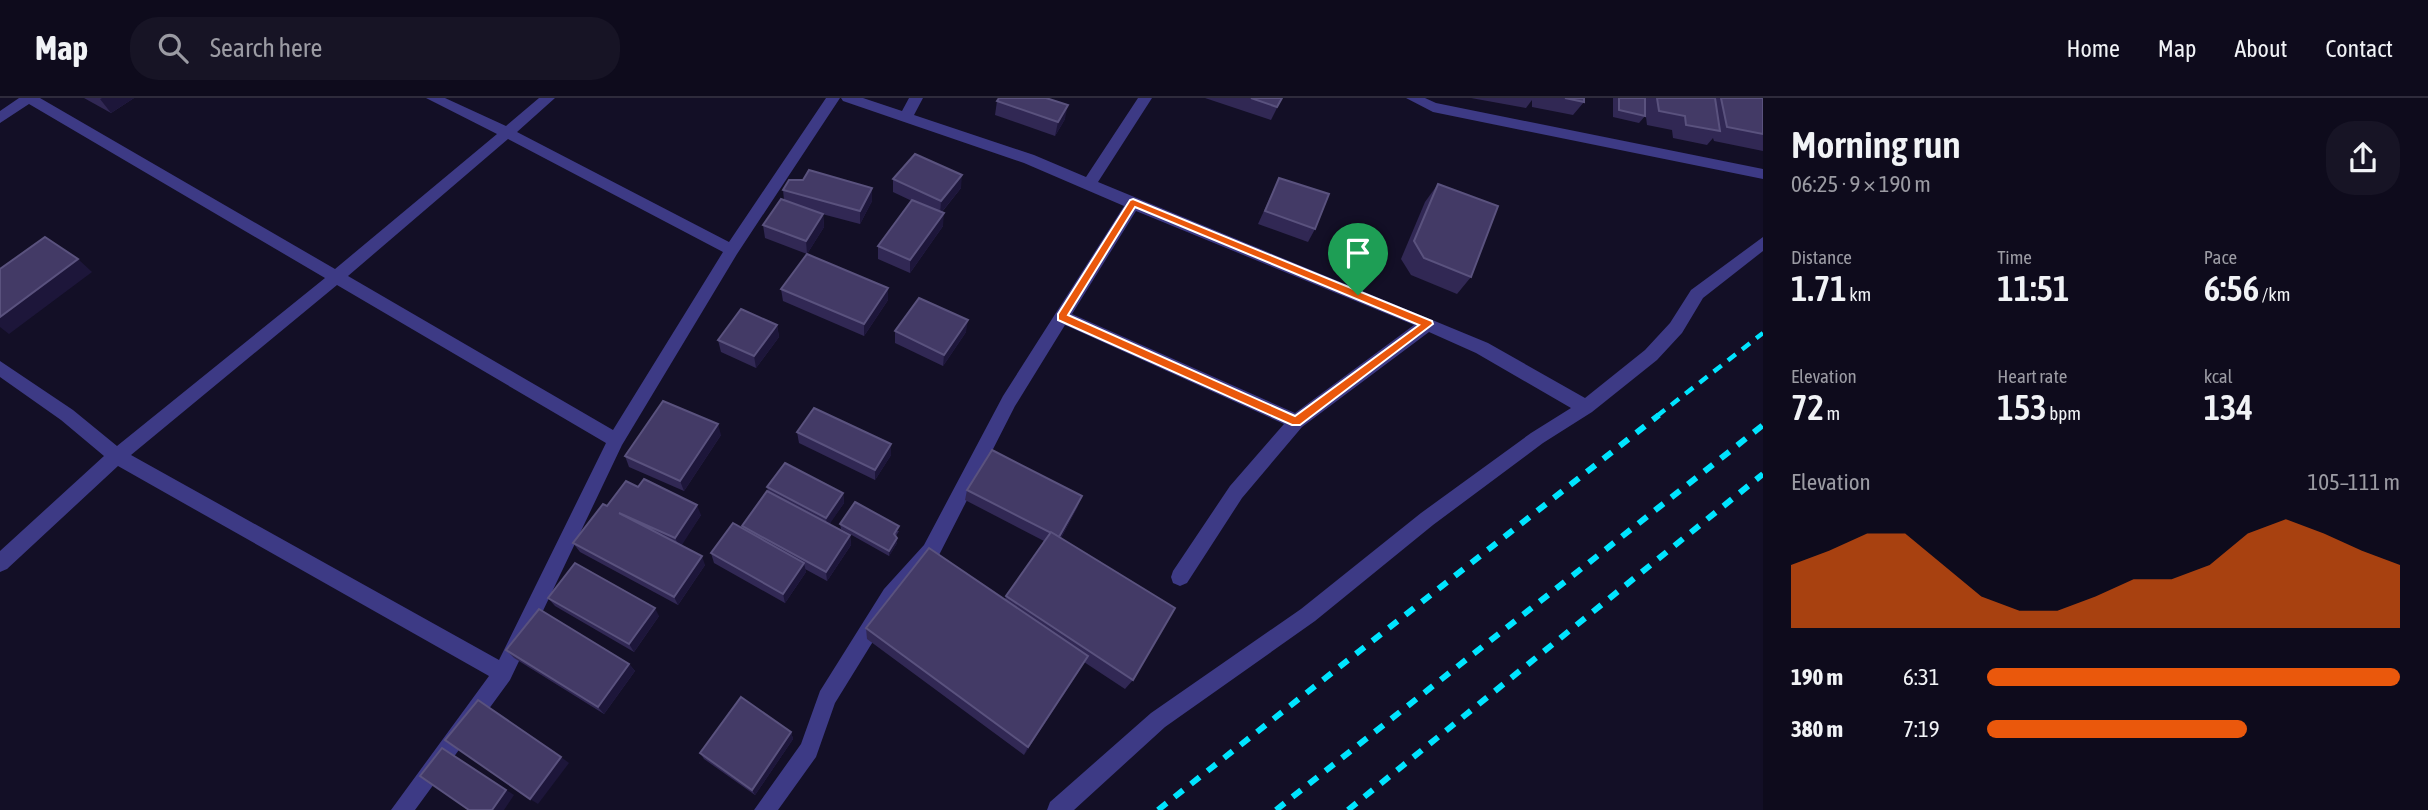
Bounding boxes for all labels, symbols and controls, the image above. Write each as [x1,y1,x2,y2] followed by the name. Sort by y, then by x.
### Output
[130,17,620,80] search box
[35,29,88,67] text: Map
[154,29,192,67] icon: search
[210,33,322,63] text: Search here
[2066,35,2120,62] text: Home
[2158,35,2196,62] text: Map
[2234,35,2287,62] text: About
[2325,35,2393,62] text: Contact
[2326,121,2400,195] button: share
[1791,123,1961,166] text: Morning run
[1791,171,1931,197] text: 06:25 · 9 × 190 m
[1328,223,1388,295] pin
[1339,234,1377,272] icon: arrive
[1791,246,1852,268] text: Distance
[1997,246,2032,268] text: Time
[2204,246,2237,268] text: Pace
[1791,268,1847,308] text: 1.71
[1997,268,2069,308] text: 11:51
[2204,268,2259,308] text: 6:56
[1847,283,1871,305] text: km
[2259,283,2290,305] text: /km
[1791,365,1857,387] text: Elevation
[1997,365,2067,387] text: Heart rate
[2204,365,2233,387] text: kcal
[1791,387,1824,427] text: 72
[1997,387,2047,427] text: 153
[2204,387,2253,427] text: 134
[1824,402,1840,424] text: m
[2047,402,2081,424] text: bpm
[1791,469,1871,495] text: Elevation
[2307,469,2400,495] text: 105–111 m
[1791,664,1843,690] text: 190 m
[1903,664,1940,690] text: 6:31
[1791,716,1843,742] text: 380 m
[1903,716,1940,742] text: 7:19

